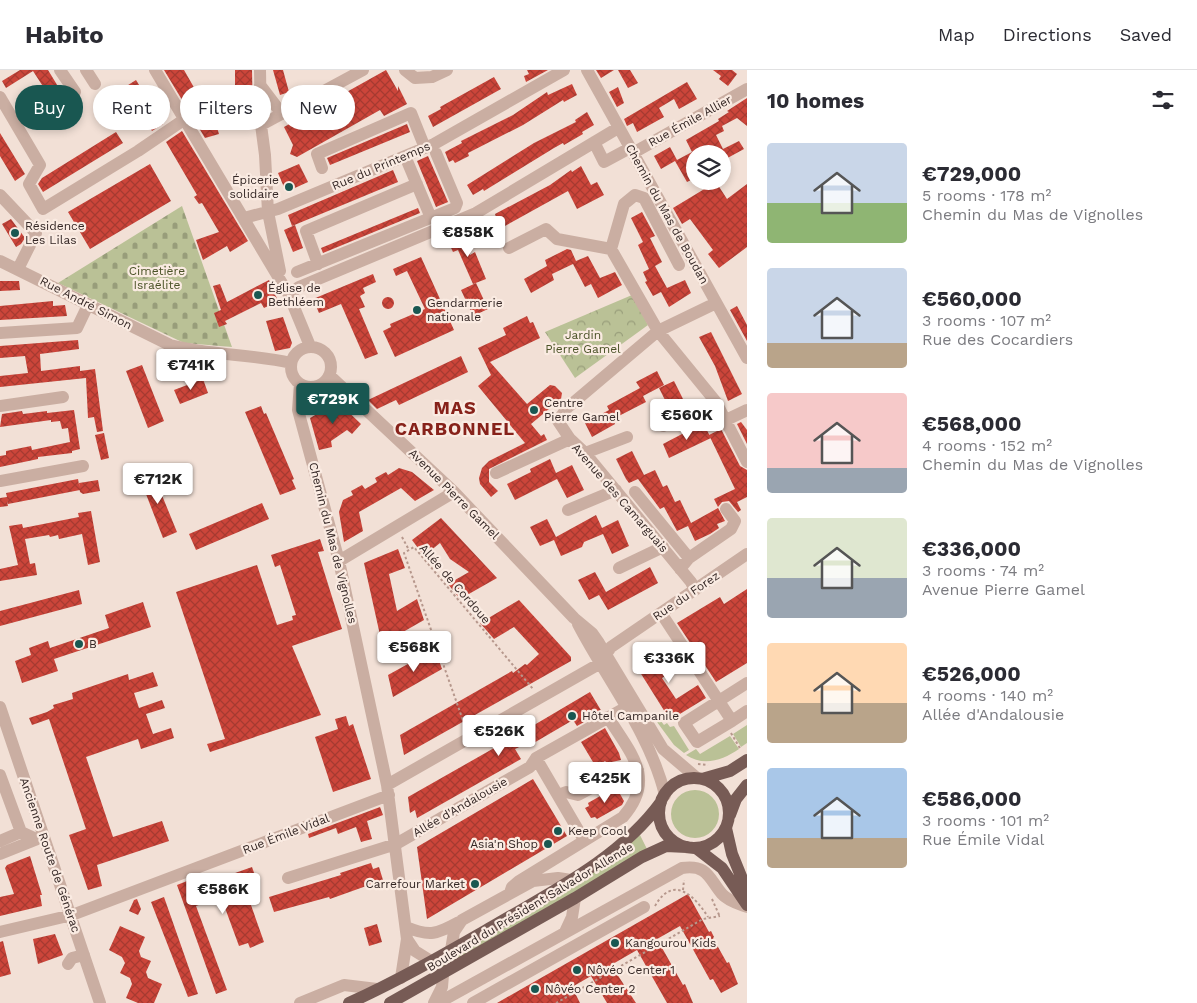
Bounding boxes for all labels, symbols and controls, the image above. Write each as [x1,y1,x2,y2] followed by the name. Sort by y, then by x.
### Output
[25,21,104,49] text: Habito
[938,24,975,45] text: Map
[1003,24,1092,45] text: Directions
[1120,24,1172,45] text: Saved
[15,85,83,130] chip: Buy
[93,85,170,130] chip: Rent
[180,85,271,130] chip: Filters
[281,85,355,130] chip: New
[1149,86,1177,114] icon: filters
[767,88,864,113] text: 10 homes
[646,92,734,150] street label: Rue Émile Allier
[330,139,432,193] street label: Rue du Printemps
[623,142,711,286] street label: Chemin du Mas de Boudan
[686,145,731,190] map controls
[686,145,731,190] button: layers
[922,161,1021,186] text: €729,000
[807,163,867,223] icon: home
[229,173,279,201] place label: Épicerie solidaire
[283,181,295,193] marker: Épicerie solidaire
[922,186,1051,205] text: 5 rooms · 178 m²
[922,205,1143,224] text: Chemin du Mas de Vignolles
[433,216,503,258] pin: €858K
[25,219,85,247] place label: Résidence Les Lilas
[442,222,494,241] text: €858K
[9,227,21,239] marker: Résidence Les Lilas
[129,264,185,292] park label: Cimetière Israélite
[38,274,134,332] street label: Rue André Simon
[268,281,324,309] place label: Église de Bethléem
[922,286,1022,311] text: €560,000
[807,288,867,348] icon: home
[252,289,264,301] marker: Église de Bethléem
[427,296,503,324] place label: Gendarmerie nationale
[411,304,423,316] marker: Gendarmerie nationale
[922,311,1051,330] text: 3 rooms · 107 m²
[545,328,621,356] park label: Jardin Pierre Gamel
[922,330,1073,349] text: Rue des Cocardiers
[156,348,226,391] pin: €741K
[167,355,215,374] text: €741K
[298,382,368,425] pin: €729K
[307,389,359,408] text: €729K
[544,396,620,424] place label: Centre Pierre Gamel
[395,397,515,439] district label: MAS CARBONNEL
[652,398,722,441] pin: €560K
[528,404,540,416] marker: Centre Pierre Gamel
[661,405,713,424] text: €560K
[922,411,1022,436] text: €568,000
[807,413,867,473] icon: home
[922,436,1052,455] text: 4 rooms · 152 m²
[569,441,671,555] street label: Avenue des Camarguais
[406,446,502,542] street label: Avenue Pierre Gamel
[922,455,1143,474] text: Chemin du Mas de Vignolles
[306,461,360,625] street label: Chemin du Mas de Vignolles
[123,462,193,505] pin: €712K
[134,469,182,488] text: €712K
[922,536,1021,561] text: €336,000
[807,538,867,598] icon: home
[417,541,493,627] street label: Allée de Cordoue
[922,561,1044,580] text: 3 rooms · 74 m²
[650,569,722,623] street label: Rue du Forez
[922,580,1085,599] text: Avenue Pierre Gamel
[379,630,449,673] pin: €568K
[89,637,97,651] place label: B
[388,637,440,656] text: €568K
[73,638,85,650] marker: B
[634,642,704,684] pin: €336K
[643,648,695,667] text: €336K
[922,661,1021,686] text: €526,000
[807,663,867,723] icon: home
[922,686,1053,705] text: 4 rooms · 140 m²
[922,705,1064,724] text: Allée d'Andalousie
[582,709,679,723] place label: Hôtel Campanile
[566,710,578,722] marker: Hôtel Campanile
[464,714,534,757] pin: €526K
[473,721,525,740] text: €526K
[570,762,640,804] pin: €425K
[579,768,631,787] text: €425K
[410,774,510,840] street label: Allée d'Andalousie
[17,776,83,935] street label: Ancienne Route de Générac
[922,786,1022,811] text: €586,000
[807,788,867,848] icon: home
[241,811,332,857] street label: Rue Émile Vidal
[922,811,1049,830] text: 3 rooms · 101 m²
[568,824,627,838] place label: Keep Cool
[552,825,564,837] marker: Keep Cool
[922,830,1044,849] text: Rue Émile Vidal
[470,837,538,851] place label: Asia'n Shop
[542,838,554,850] marker: Asia'n Shop
[424,840,636,974] street label: Boulevard du Président Salvador Allende
[188,872,258,915] pin: €586K
[365,877,465,891] place label: Carrefour Market
[469,878,481,890] marker: Carrefour Market
[197,879,249,898] text: €586K
[625,936,716,950] place label: Kangourou Kids
[609,937,621,949] marker: Kangourou Kids
[587,963,675,977] place label: Nôvéo Center 1
[571,964,583,976] marker: Nôvéo Center 1
[545,982,636,996] place label: Nôvéo Center 2
[529,983,541,995] marker: Nôvéo Center 2

